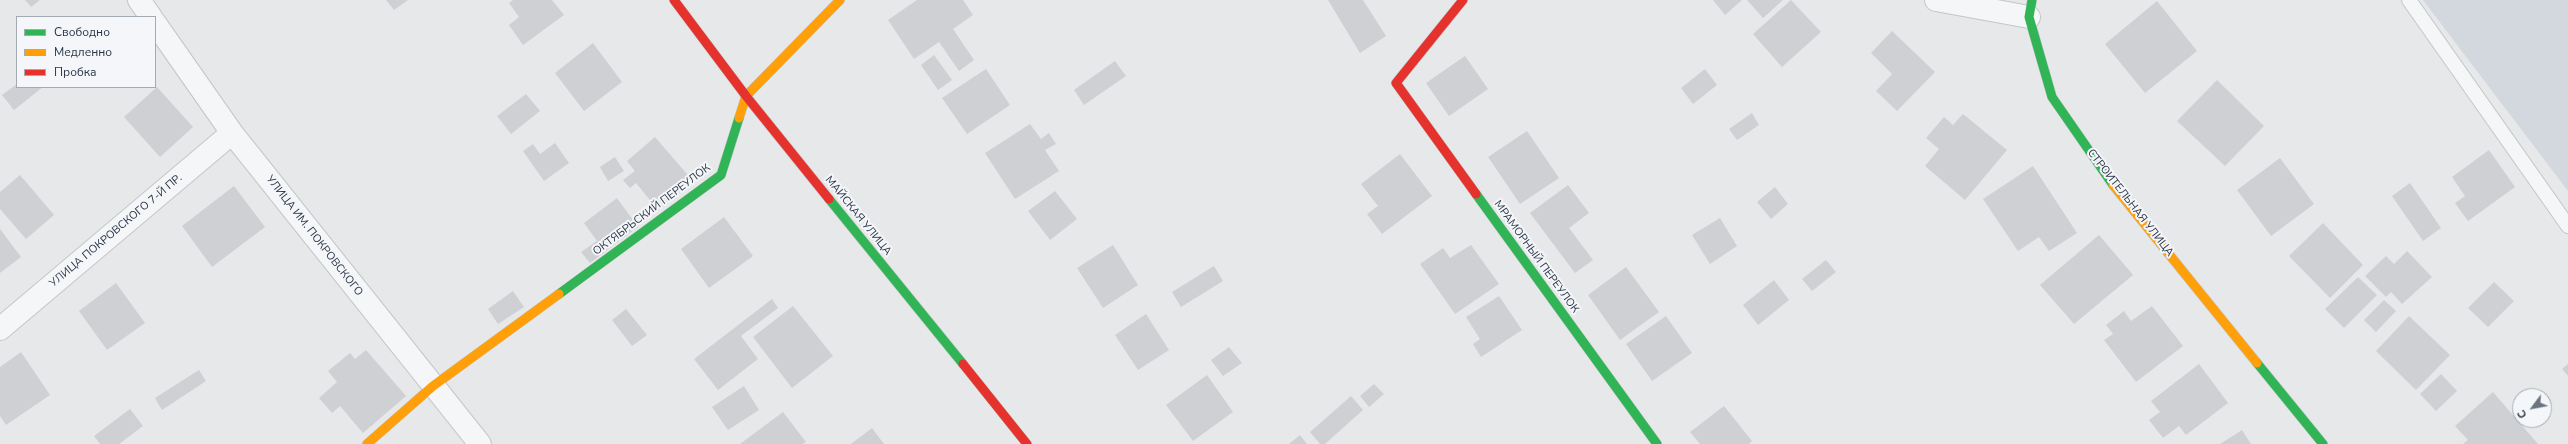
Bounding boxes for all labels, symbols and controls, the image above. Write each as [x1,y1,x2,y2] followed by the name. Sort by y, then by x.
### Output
[16,16,156,88] legend
[54,24,110,40] text: Свободно
[54,44,112,60] text: Медленно
[54,64,97,80] text: Пробка
[2084,147,2176,259] street label: СТРОИТЕЛЬНАЯ УЛИЦА
[591,162,713,258] street label: ОКТЯБРЬСКИЙ ПЕРЕУЛОК
[47,172,185,290] street label: УЛИЦА ПОКРОВСКОГО 7-Й ПР.
[263,173,365,299] street label: УЛИЦА ИМ. ПОКРОВСКОГО
[822,174,894,258] street label: МАЙСКАЯ УЛИЦА
[1491,198,1581,316] street label: МРАМОРНЫЙ ПЕРЕУЛОК
[2512,388,2552,428] north arrow
[2514,407,2531,421] text: С

